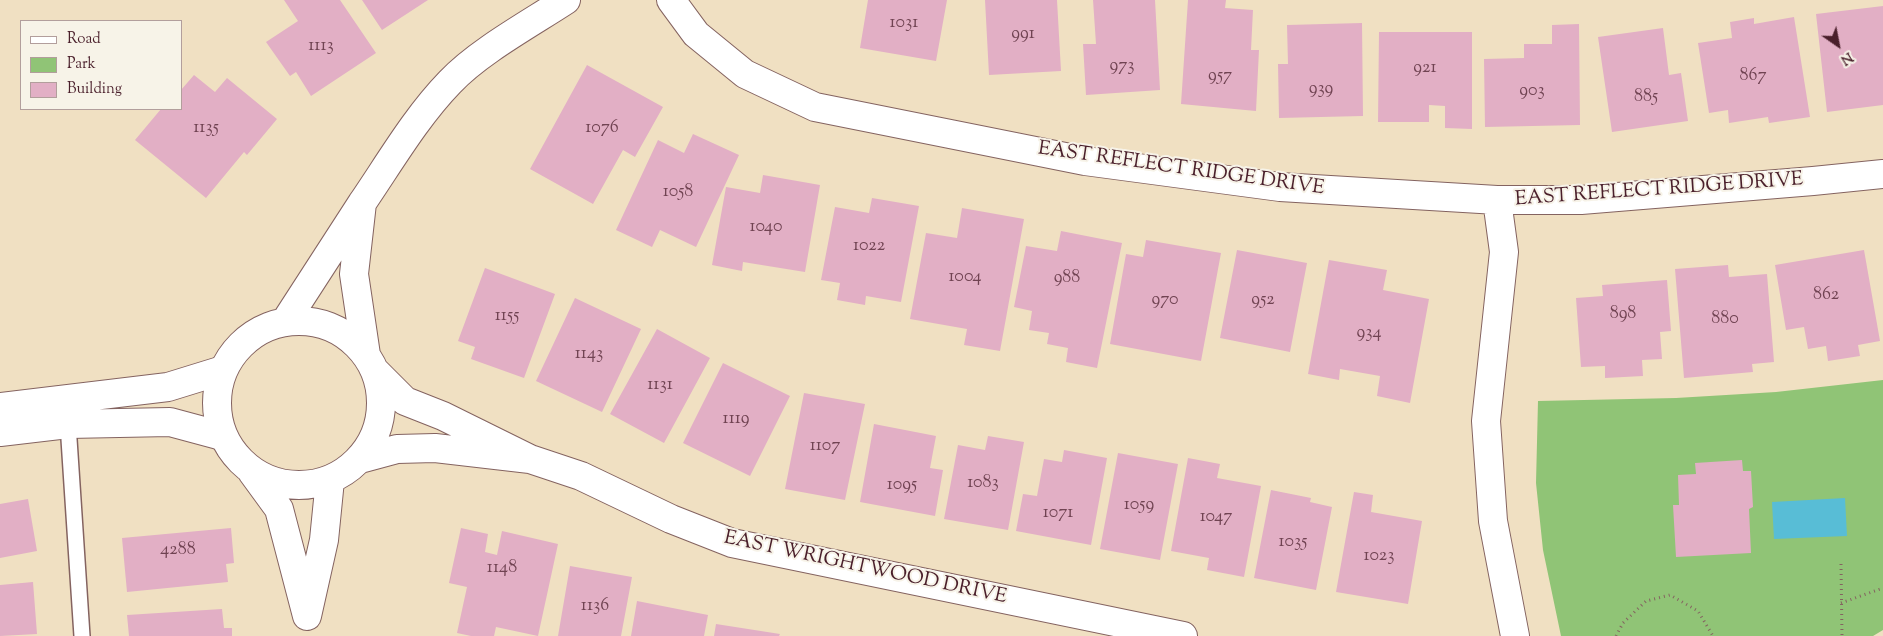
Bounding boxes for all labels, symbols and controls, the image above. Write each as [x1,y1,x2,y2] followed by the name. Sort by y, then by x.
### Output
[890,13,918,35] house number: 1031
[20,20,182,110] legend
[1813,20,1863,70] north arrow
[1011,24,1035,46] house number: 991
[67,29,101,50] text: Road
[308,36,334,58] house number: 1113
[1836,46,1856,69] text: N
[67,54,96,75] text: Park
[1109,56,1135,78] house number: 973
[1413,58,1437,80] house number: 921
[1208,66,1232,88] house number: 957
[1740,66,1766,88] house number: 867
[67,79,122,100] text: Building
[1309,79,1333,101] house number: 939
[1519,81,1545,103] house number: 903
[1634,87,1658,109] house number: 885
[193,118,219,140] house number: 1135
[585,118,619,140] house number: 1076
[1036,138,1326,202] street label: EAST REFLECT RIDGE DRIVE
[1514,169,1804,213] street label: EAST REFLECT RIDGE DRIVE
[663,182,693,204] house number: 1058
[749,217,783,239] house number: 1040
[853,236,885,258] house number: 1022
[948,267,982,289] house number: 1004
[1054,268,1080,290] house number: 988
[1813,285,1839,307] house number: 862
[1152,290,1178,312] house number: 970
[1251,290,1275,312] house number: 952
[1610,304,1636,326] house number: 898
[495,306,519,328] house number: 1155
[1711,309,1739,331] house number: 880
[1356,323,1382,345] house number: 934
[575,344,603,366] house number: 1143
[647,375,673,397] house number: 1131
[723,409,749,431] house number: 1119
[810,436,840,458] house number: 1107
[967,473,999,495] house number: 1083
[887,475,917,497] house number: 1095
[1124,495,1154,517] house number: 1059
[1043,503,1073,525] house number: 1071
[1200,507,1232,529] house number: 1047
[721,527,1009,611] street label: EAST WRIGHTWOOD DRIVE
[1279,532,1307,554] house number: 1035
[160,540,196,562] house number: 4288
[1364,546,1394,568] house number: 1023
[487,558,517,580] house number: 1148
[581,596,609,618] house number: 1136

